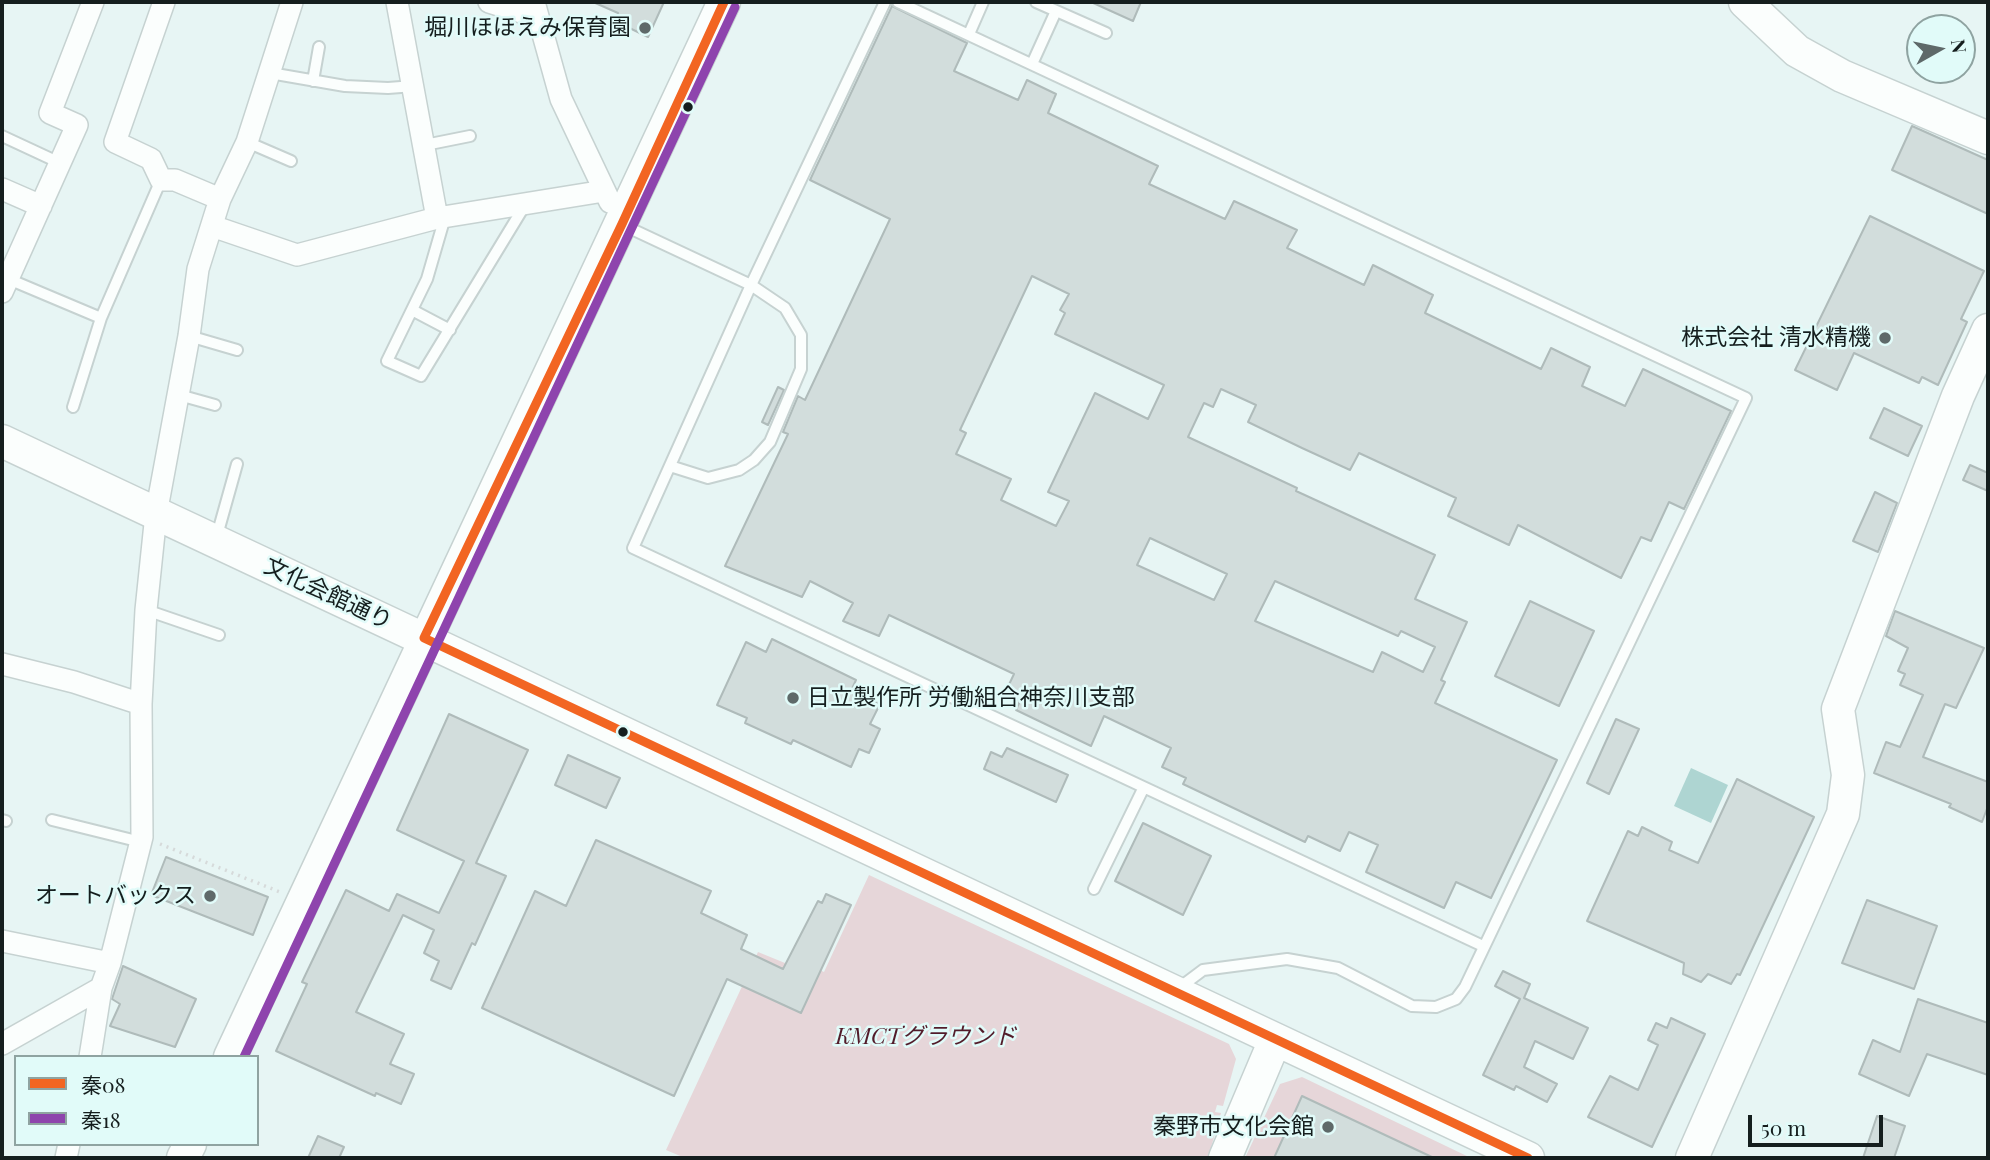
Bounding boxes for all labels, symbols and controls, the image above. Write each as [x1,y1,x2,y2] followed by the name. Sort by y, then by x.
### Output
[424,14,631,42] place label: 堀川ほほえみ保育園
[1906,14,1976,84] north arrow
[637,20,653,36] marker: 堀川ほほえみ保育園
[1946,37,1974,55] text: N
[681,100,695,114] unlabelled marker
[1681,324,1871,352] place label: 株式会社 清水精機
[1877,330,1893,346] marker: 株式会社 清水精機
[260,552,396,636] street label: 文化会館通り
[807,684,1135,712] place label: 日立製作所 労働組合神奈川支部
[785,690,801,706] marker: 日立製作所 労働組合神奈川支部
[616,725,630,739] unlabelled marker
[35,882,196,910] place label: オートバックス
[202,888,218,904] marker: オートバックス
[835,1023,1017,1051] park label: KMCTグラウンド
[14,1055,259,1146] legend
[81,1070,126,1098] text: 秦08
[1752,1100,1887,1144] scale bar
[81,1105,121,1133] text: 秦18
[1153,1113,1314,1141] place label: 秦野市文化会館
[1761,1113,1806,1141] text: 50 m
[1320,1119,1336,1135] marker: 秦野市文化会館

